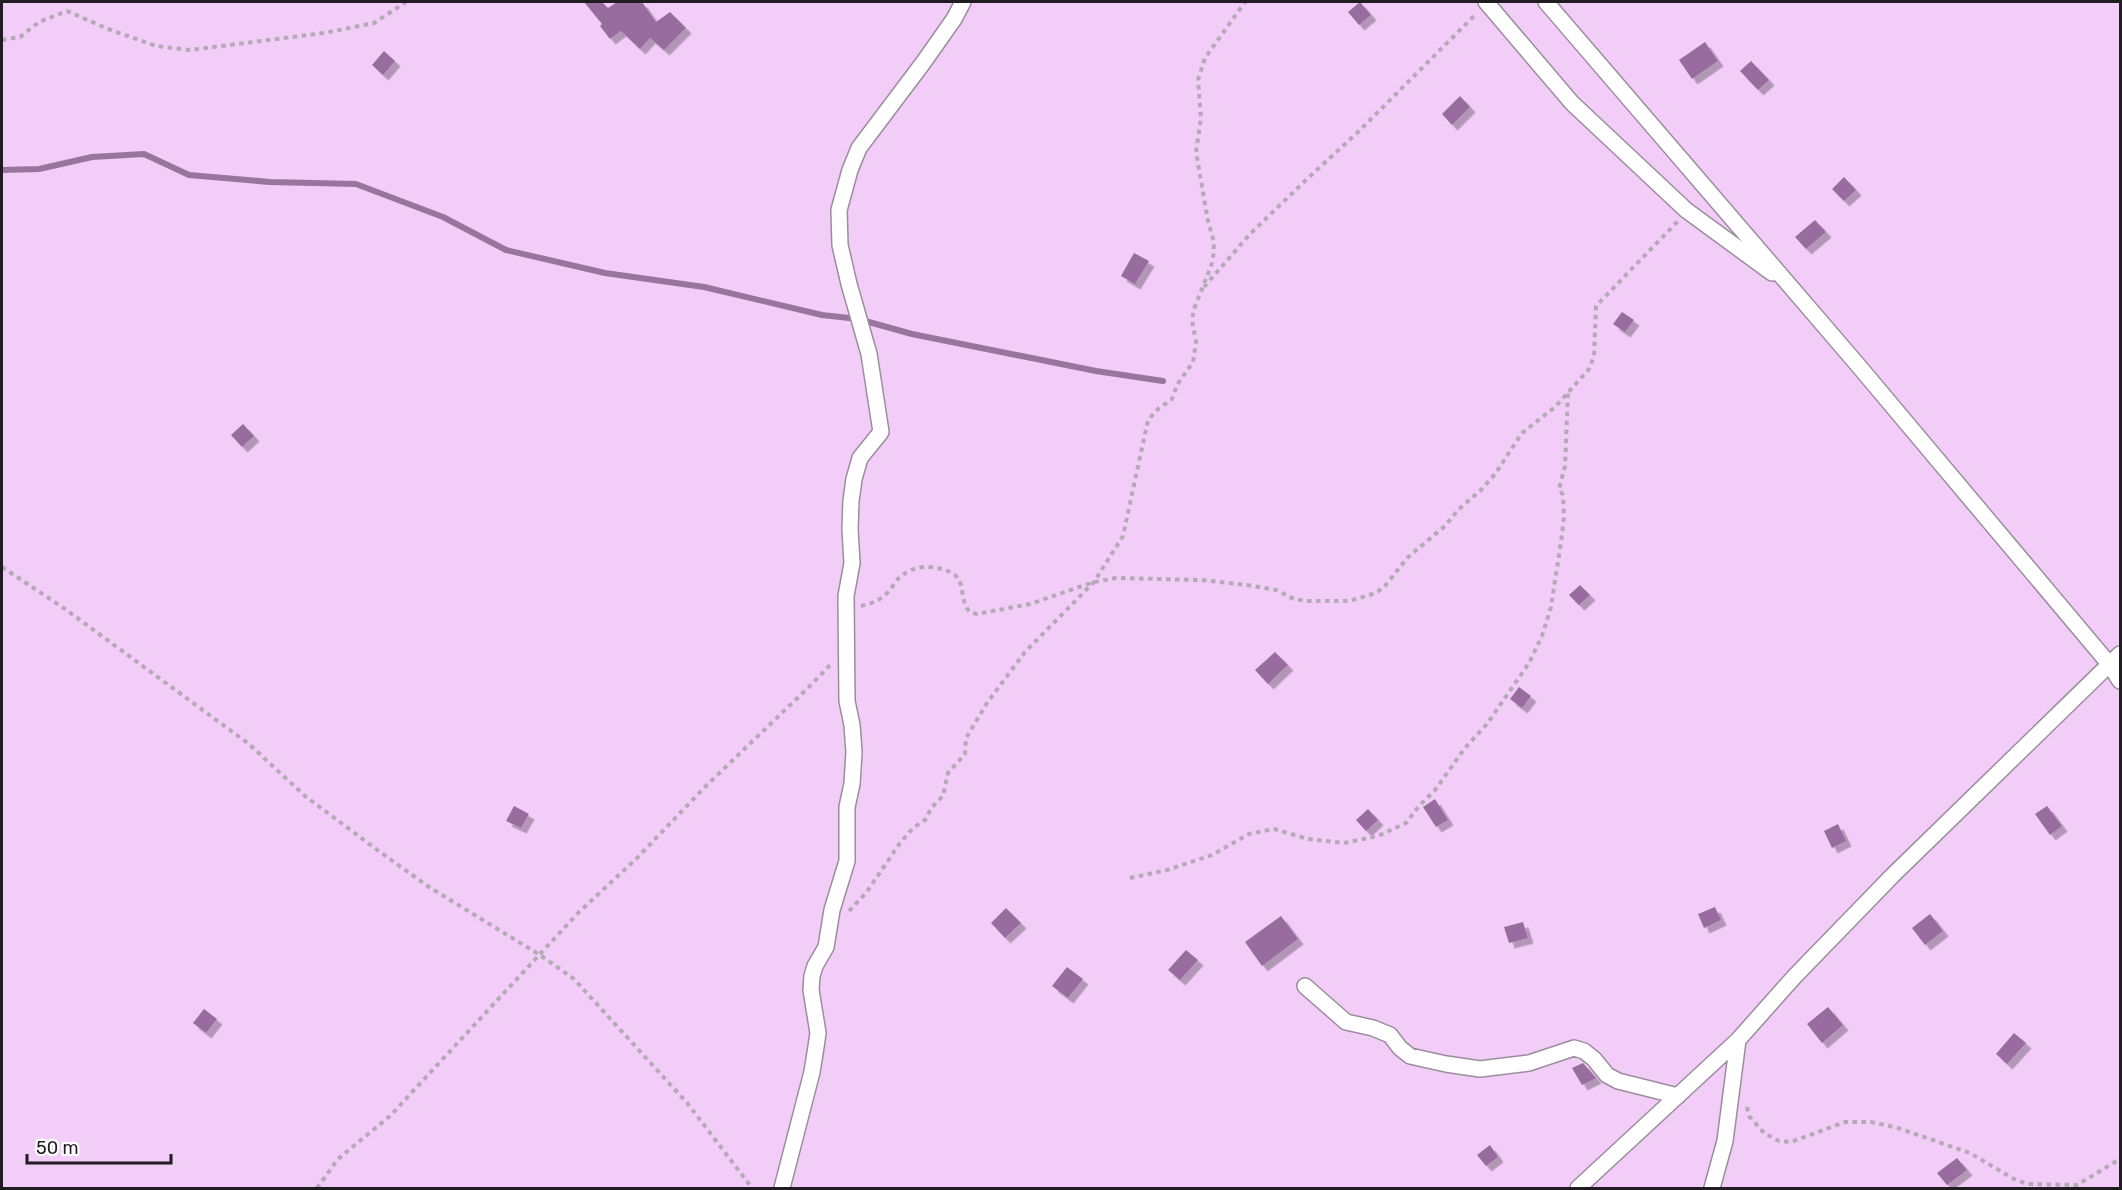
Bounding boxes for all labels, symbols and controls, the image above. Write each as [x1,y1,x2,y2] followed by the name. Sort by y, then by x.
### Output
[27,1127,171,1165] scale bar
[36,1137,79,1159] text: 50 m

